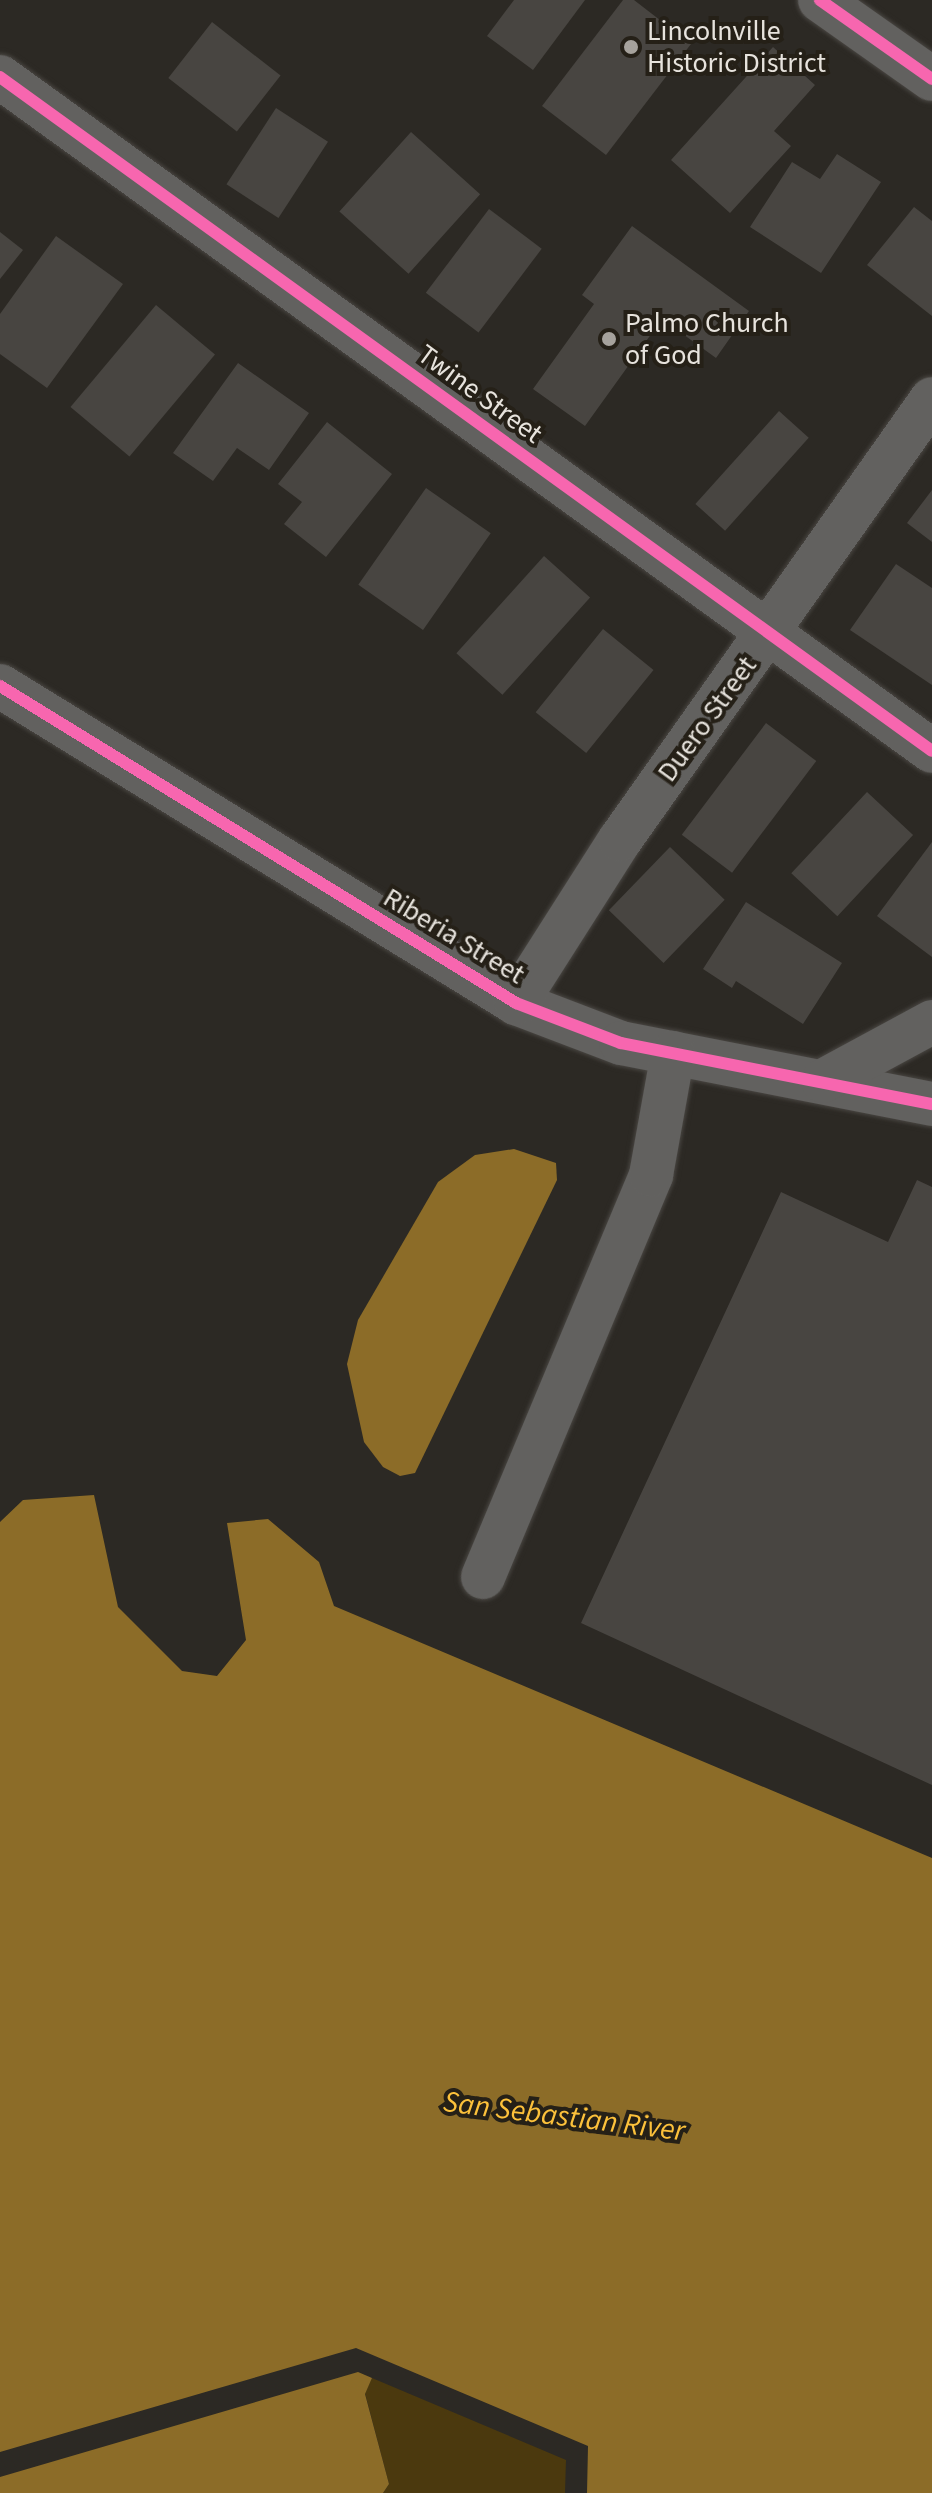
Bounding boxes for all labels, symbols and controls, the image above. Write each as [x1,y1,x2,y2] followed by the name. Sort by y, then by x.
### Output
[647,14,826,80] place label: Lincolnville Historic District
[622,38,640,56] marker: Lincolnville Historic District
[625,306,789,372] place label: Palmo Church of God
[600,330,618,348] marker: Palmo Church of God
[411,337,549,451] street label: Twine Street
[650,650,764,788] street label: Duero Street
[377,881,531,991] street label: Riberia Street
[441,2084,687,2150] water label: San Sebastian River

